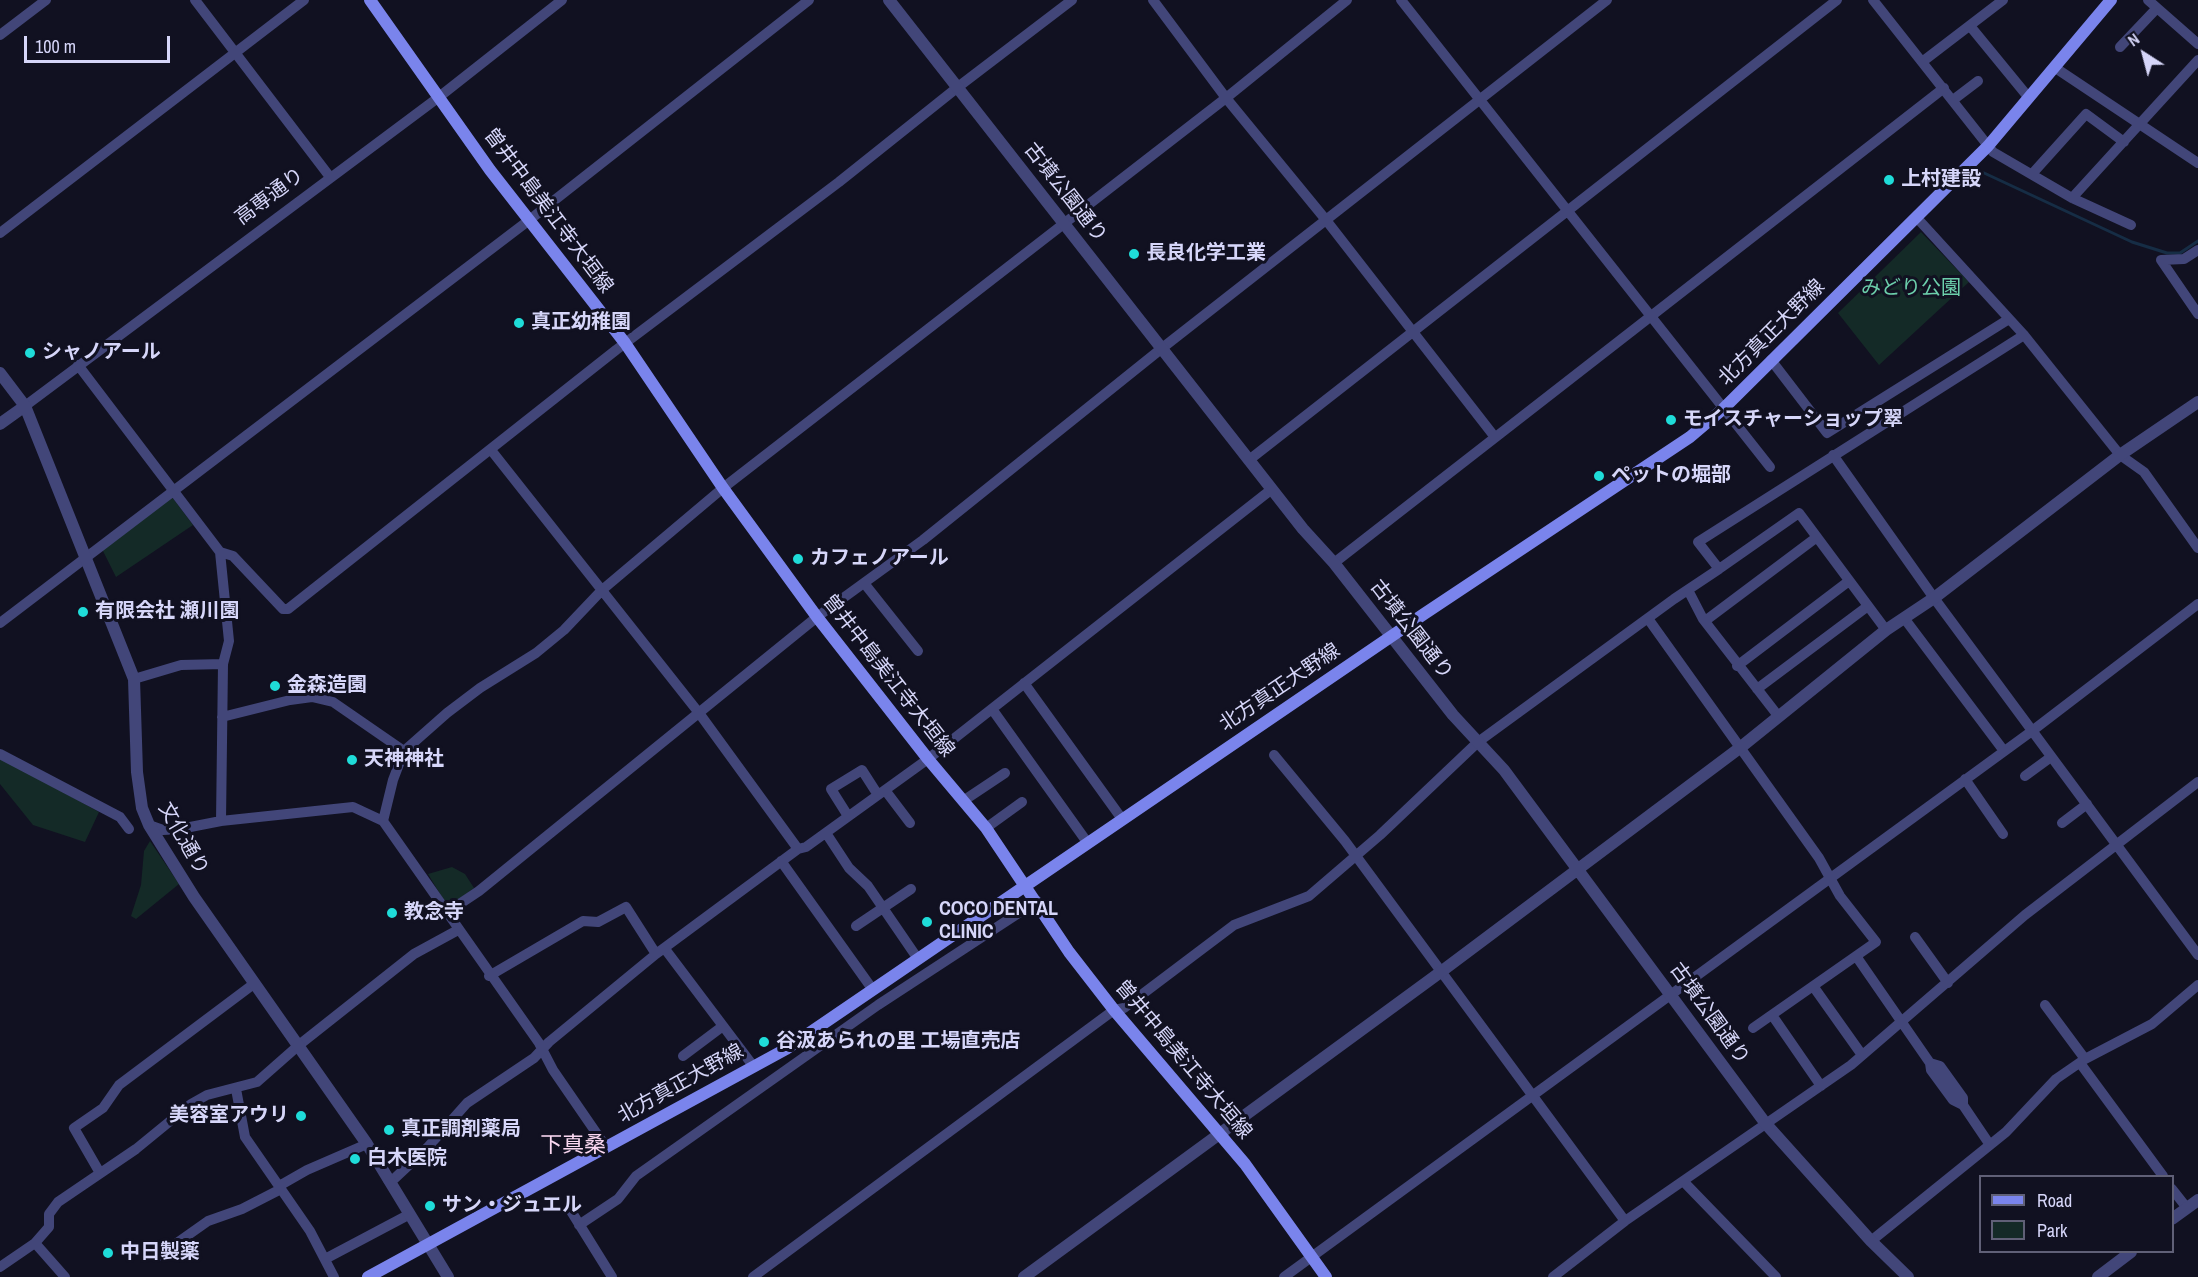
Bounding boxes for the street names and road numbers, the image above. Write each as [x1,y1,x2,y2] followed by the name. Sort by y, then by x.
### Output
[478,124,618,298] street label: 曽井中島美江寺大垣線
[1019,138,1111,248] street label: 古墳公園通り
[231,163,309,231] street label: 高専通り
[1714,275,1830,391] street label: 北方真正大野線
[1365,575,1457,685] street label: 古墳公園通り
[817,590,959,762] street label: 曽井中島美江寺大垣線
[1215,639,1345,737] street label: 北方真正大野線
[153,798,213,880] street label: 文化通り
[1664,958,1754,1070] street label: 古墳公園通り
[1110,976,1256,1144] street label: 曽井中島美江寺大垣線
[614,1040,748,1128] street label: 北方真正大野線

